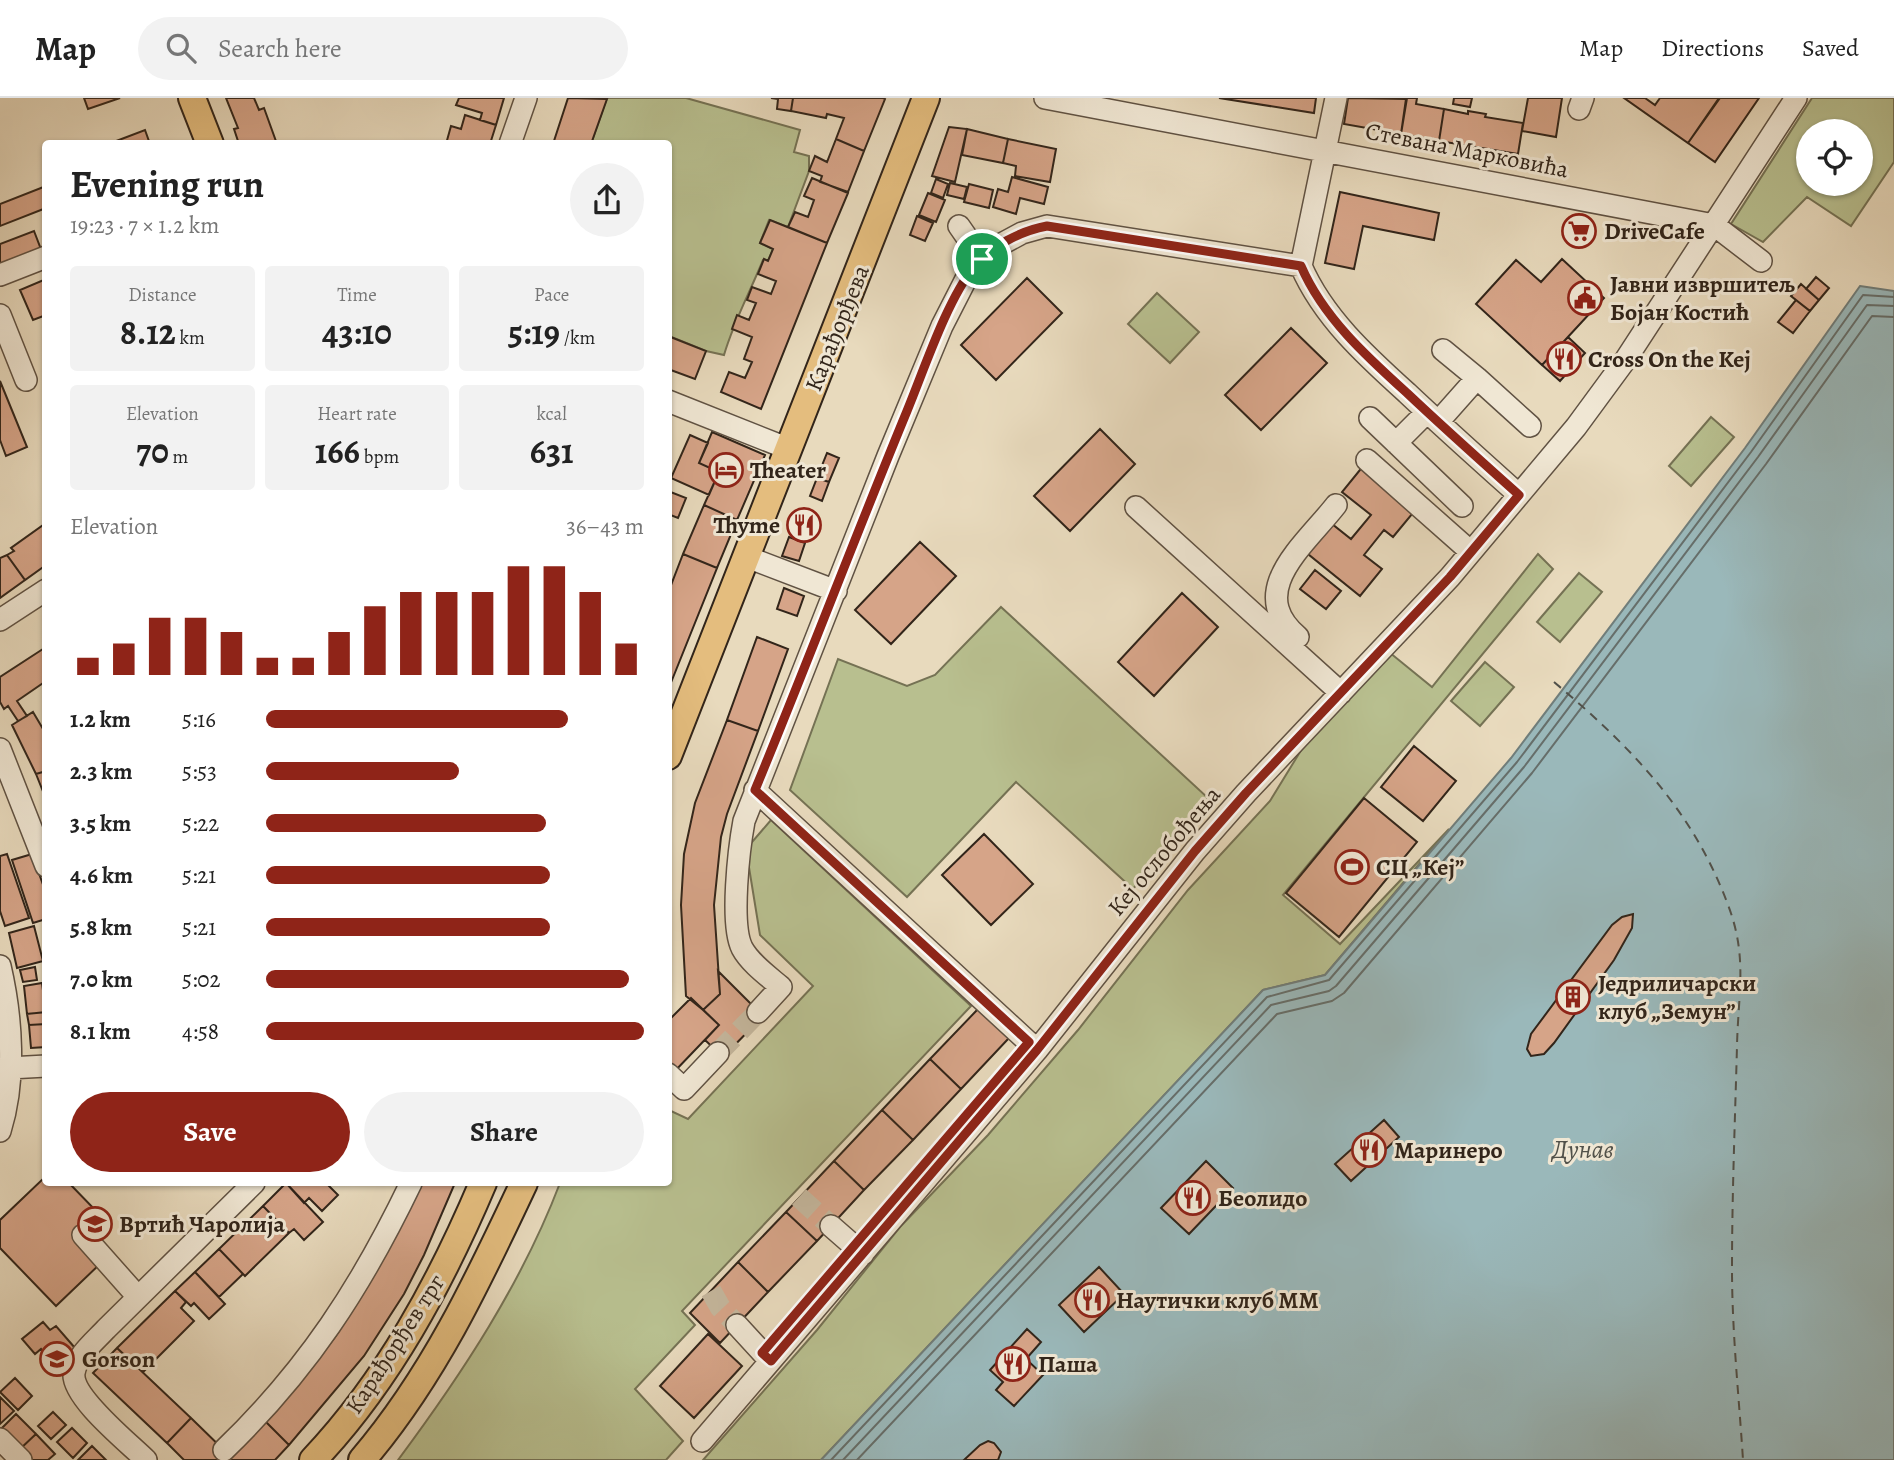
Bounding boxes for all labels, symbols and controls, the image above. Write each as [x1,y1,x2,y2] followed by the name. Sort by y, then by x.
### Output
[138,17,628,80] search box
[35,26,96,71] text: Map
[162,29,200,67] icon: search
[218,31,342,66] text: Search here
[1579,32,1623,64] text: Map
[1661,32,1764,64] text: Directions
[1802,32,1859,64] text: Saved
[1363,115,1571,185] street label: Стевана Марковића
[1796,119,1873,196] map controls
[1796,119,1873,196] button: locate
[70,158,264,210] text: Evening run
[570,163,644,237] button: share
[70,210,219,241] text: 19:23 · 7 × 1.2 km
[1560,212,1598,250] supermarket icon: DriveCafe
[1604,215,1705,247] place label: DriveCafe
[952,229,1012,289] pin
[963,240,1001,278] icon: arrive
[797,260,877,396] street label: Карађорђева
[1610,268,1795,328] place label: Јавни извршитељ Бојан Костић
[1566,279,1604,317] public building icon: Јавни извршитељ Бојан Костић
[128,282,196,308] text: Distance
[337,282,377,308] text: Time
[534,282,569,308] text: Pace
[120,308,176,356] text: 8.12
[322,308,392,356] text: 43:10
[508,308,560,356] text: 5:19
[176,325,205,351] text: km
[560,325,595,351] text: /km
[1545,340,1583,378] restaurant icon: Cross On the Kej
[1588,343,1751,375] place label: Cross On the Kej
[126,401,199,427] text: Elevation
[317,401,397,427] text: Heart rate
[536,401,567,427] text: kcal
[136,427,169,475] text: 70
[315,427,360,475] text: 166
[530,427,574,475] text: 631
[169,444,188,470] text: m
[360,444,399,470] text: bpm
[707,451,745,489] hotel icon: Theater
[750,454,826,486] place label: Theater
[785,506,823,544] restaurant icon: Thyme
[713,509,780,541] place label: Thyme
[70,511,158,542] text: Elevation
[566,511,644,542] text: 36–43 m
[70,704,131,735] text: 1.2 km
[182,704,216,735] text: 5:16
[70,756,133,787] text: 2.3 km
[182,756,217,787] text: 5:53
[1100,779,1228,923] street label: Кеј ослобођења
[70,808,131,839] text: 3.5 km
[182,808,219,839] text: 5:22
[1333,848,1371,886] sports icon: СЦ „Кеј”
[1376,851,1465,883] place label: СЦ „Кеј”
[70,860,133,891] text: 4.6 km
[182,860,216,891] text: 5:21
[70,912,132,943] text: 5.8 km
[182,912,216,943] text: 5:21
[70,964,133,995] text: 7.0 km
[182,964,221,995] text: 5:02
[1598,967,1756,1027] place label: Једриличарски клуб „Земун”
[1554,978,1592,1016] building icon: Једриличарски клуб „Земун”
[70,1016,131,1047] text: 8.1 km
[182,1016,219,1047] text: 4:58
[70,1092,350,1172] button: Save
[364,1092,644,1172] button: Share
[1350,1131,1388,1169] restaurant icon: Маринеро
[1550,1132,1614,1167] water label: Дунав
[1394,1134,1503,1166] place label: Маринеро
[1174,1179,1212,1217] restaurant icon: Беолидо
[1218,1182,1307,1214] place label: Беолидо
[76,1205,114,1243] school or university icon: Вртић Чаролија
[119,1208,286,1240] place label: Вртић Чаролија
[338,1268,452,1420] street label: Карађорђев трг
[1073,1281,1111,1319] restaurant icon: Наутички клуб ММ
[1116,1284,1319,1316] place label: Наутички клуб ММ
[38,1340,76,1378] school or university icon: Gorson
[82,1343,156,1375] place label: Gorson
[994,1345,1032,1383] restaurant icon: Паша
[1038,1348,1098,1380] place label: Паша

